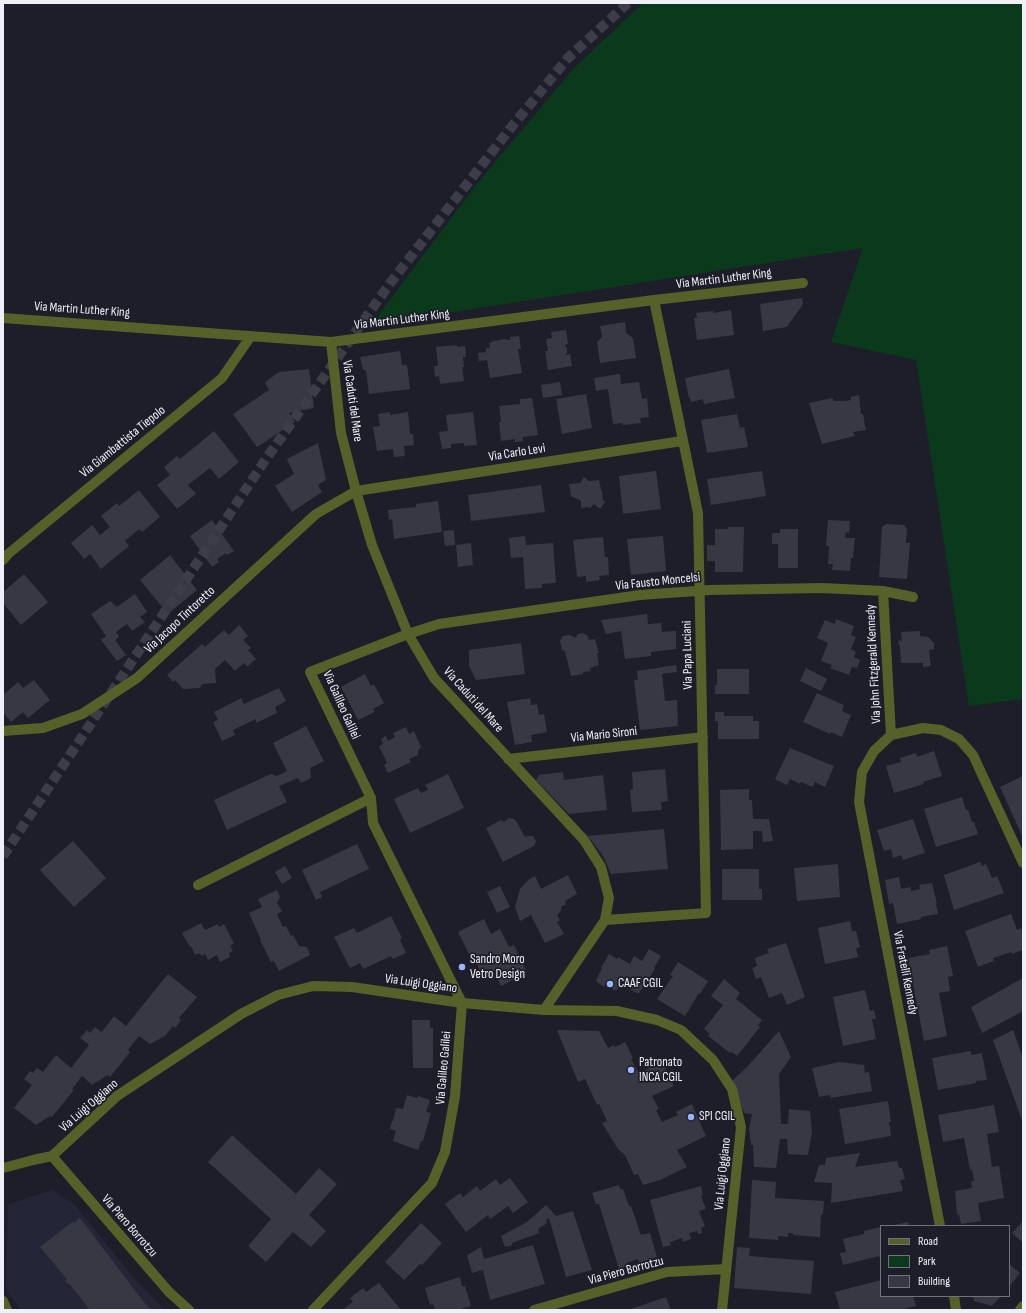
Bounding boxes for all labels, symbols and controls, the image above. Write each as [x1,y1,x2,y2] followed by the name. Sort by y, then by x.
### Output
[675,265,773,293] street label: Via Martin Luther King
[34,299,130,321] street label: Via Martin Luther King
[353,306,451,334] street label: Via Martin Luther King
[339,359,365,443] street label: Via Caduti del Mare
[77,403,169,481] street label: Via Giambattista Tiepolo
[487,441,547,465] street label: Via Carlo Levi
[615,570,701,594] street label: Via Fausto Moncelsi
[141,583,219,657] street label: Via Jacopo Tintoretto
[863,604,885,724] street label: Via John Fitzgerald Kennedy
[680,620,696,690] street label: Via Papa Luciani
[440,664,506,736] street label: Via Caduti del Mare
[319,668,363,742] street label: Via Galileo Galilei
[570,724,638,746] street label: Via Mario Sironi
[889,930,921,1016] street label: Via Fratelli Kennedy
[470,952,525,983] place label: Sandro Moro Vetro Design
[457,962,467,972] marker: Sandro Moro Vetro Design
[384,971,458,997] street label: Via Luigi Oggiano
[618,976,663,992] place label: CAAF CGIL
[605,979,615,989] marker: CAAF CGIL
[433,1031,455,1105] street label: Via Galileo Galilei
[639,1055,682,1086] place label: Patronato INCA CGIL
[626,1065,636,1075] marker: Patronato INCA CGIL
[56,1076,122,1136] street label: Via Luigi Oggiano
[699,1109,735,1125] place label: SPI CGIL
[686,1112,696,1122] marker: SPI CGIL
[711,1137,735,1211] street label: Via Luigi Oggiano
[98,1192,160,1260] street label: Via Piero Borrotzu
[880,1225,1010,1297] legend
[918,1234,938,1249] text: Road
[587,1253,665,1289] street label: Via Piero Borrotzu
[918,1254,936,1269] text: Park
[918,1274,950,1289] text: Building

